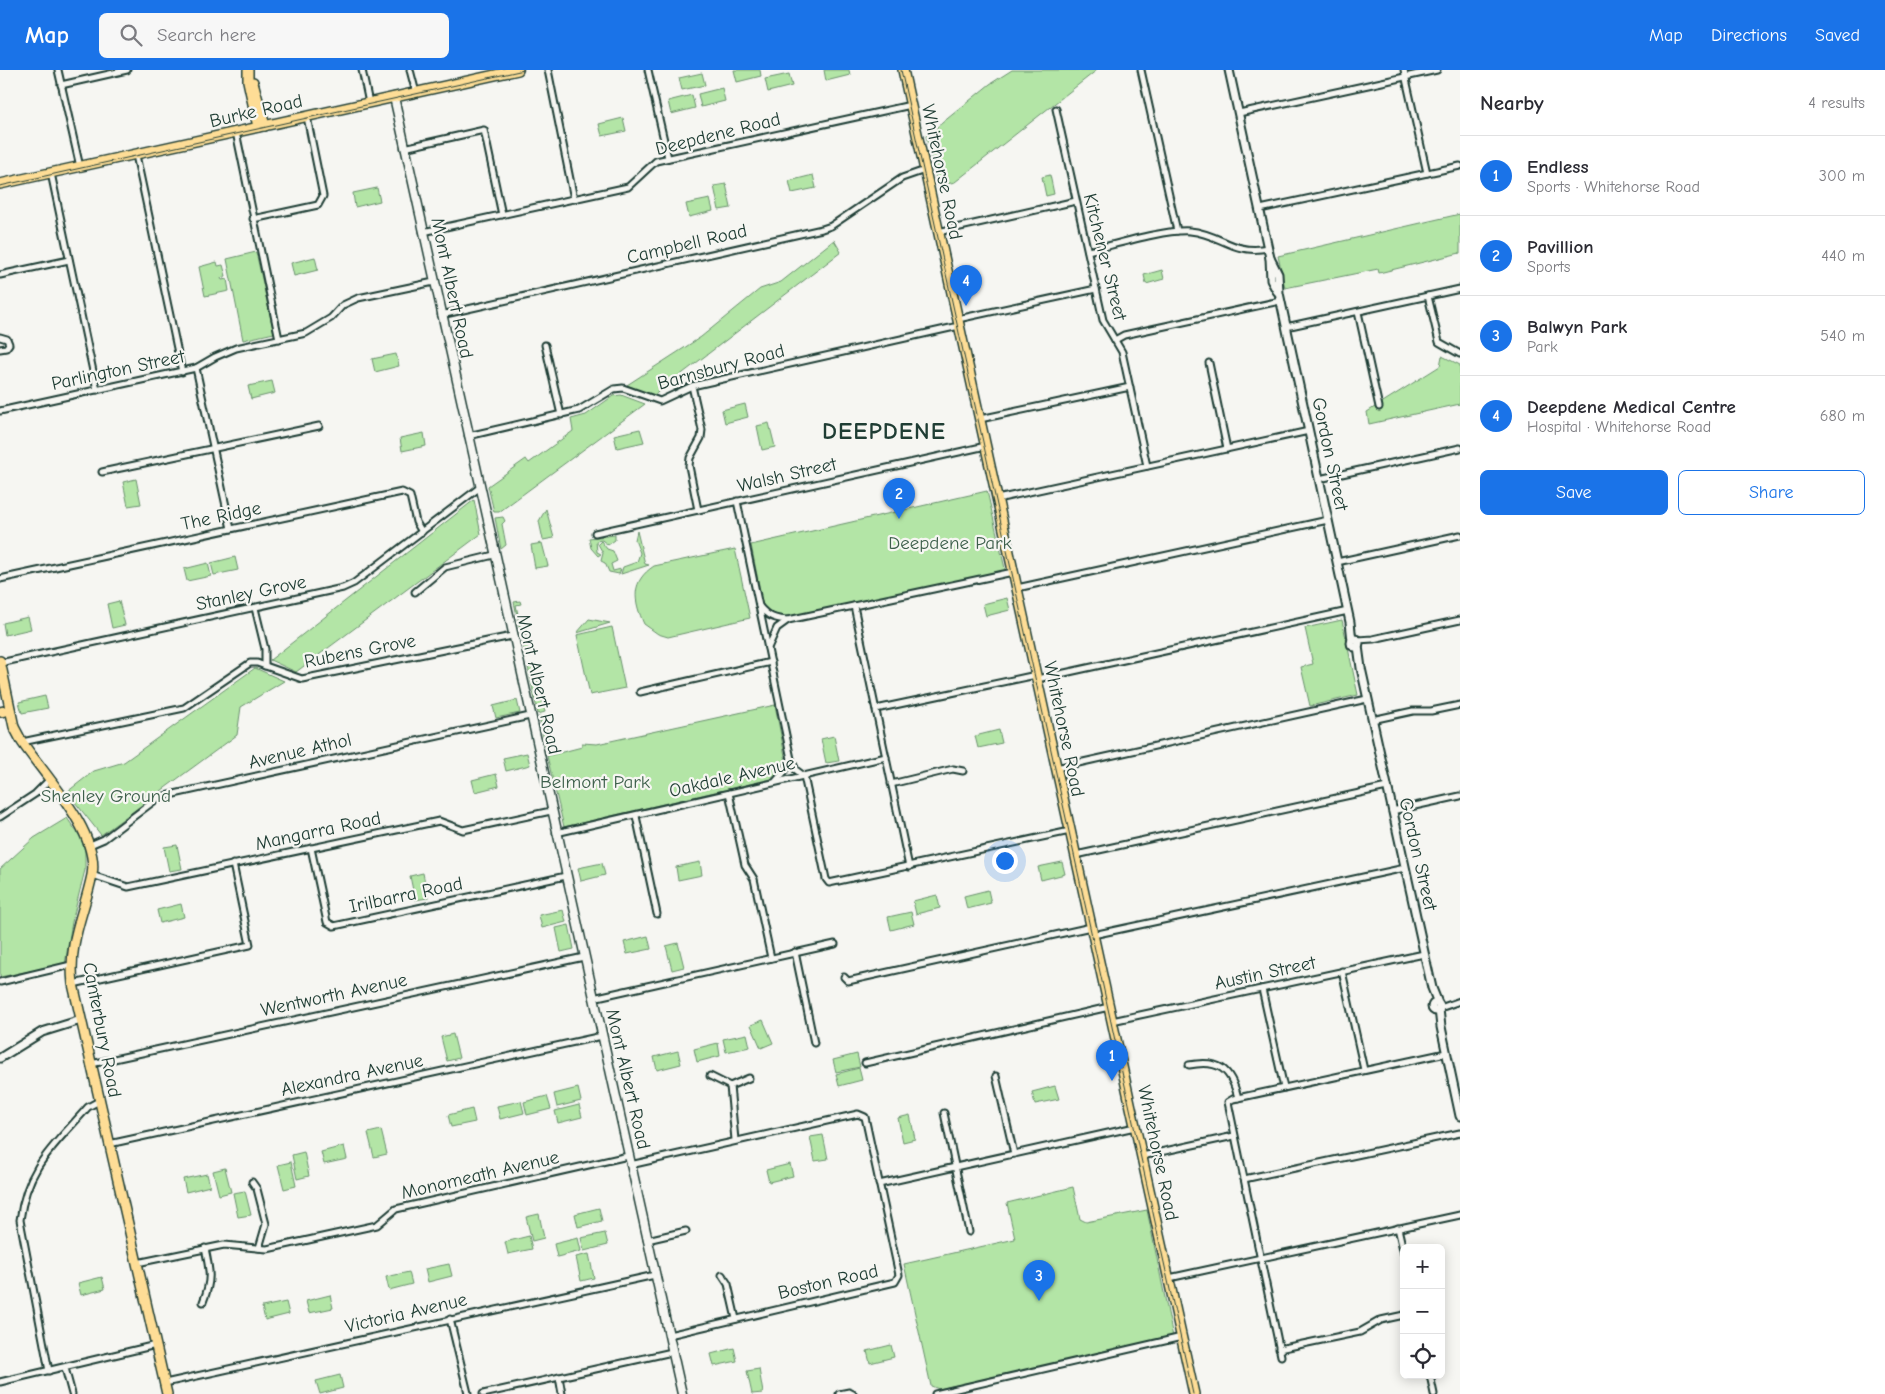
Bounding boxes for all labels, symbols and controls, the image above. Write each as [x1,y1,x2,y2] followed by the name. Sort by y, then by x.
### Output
[99,13,449,58] search box
[25,21,69,49] text: Map
[117,21,145,49] icon: search
[157,24,256,46] text: Search here
[1649,25,1683,46] text: Map
[1711,25,1787,46] text: Directions
[1815,25,1860,46] text: Saved
[207,90,305,132] street label: Burke Road
[1480,91,1544,115] text: Nearby
[1808,94,1865,112] text: 4 results
[917,102,967,242] street label: Whitehorse Road
[653,108,783,160] street label: Deepdene Road
[1527,156,1588,178] text: Endless
[1493,167,1499,185] text: 1
[1819,167,1865,185] text: 300 m
[1527,178,1700,196] text: Sports · Whitehorse Road
[1079,191,1132,323] street label: Kitchener Street
[426,216,478,360] street label: Mont Albert Road
[625,219,749,269] street label: Campbell Road
[1527,236,1594,258] text: Pavillion
[1492,247,1500,265] text: 2
[1821,247,1865,265] text: 440 m
[1527,258,1570,276] text: Sports
[950,265,982,306] pin: 4
[1527,316,1627,338] text: Balwyn Park
[1492,327,1500,345] text: 3
[1820,327,1865,345] text: 540 m
[1527,338,1558,356] text: Park
[655,339,787,395] street label: Barnsbury Road
[49,345,187,395] street label: Parlington Street
[1307,395,1353,513] street label: Gordon Street
[1527,396,1736,418] text: Deepdene Medical Centre
[1492,407,1500,425] text: 4
[1820,407,1865,425] text: 680 m
[822,417,946,445] district label: DEEPDENE
[1527,418,1711,436] text: Hospital · Whitehorse Road
[735,453,839,497] street label: Walsh Street
[1480,470,1668,515] button: Save
[1678,470,1865,515] button: Share
[883,478,915,519] pin: 2
[179,497,263,535] street label: The Ridge
[888,532,1013,554] park label: Deepdene Park
[194,571,308,615] street label: Stanley Grove
[512,612,566,756] street label: Mont Albert Road
[302,629,418,673] street label: Rubens Grove
[1039,659,1089,799] street label: Whitehorse Road
[246,728,354,774] street label: Avenue Athol
[667,752,797,802] street label: Oakdale Avenue
[540,771,651,793] park label: Belmont Park
[41,785,171,807] park label: Shenley Ground
[1394,795,1442,913] street label: Gordon Street
[253,807,383,855] street label: Mangarra Road
[992,848,1018,874] your location
[347,872,465,918] street label: Irilbarra Road
[1212,951,1318,994] street label: Austin Street
[78,961,126,1099] street label: Canterbury Road
[259,969,409,1021] street label: Wentworth Avenue
[601,1007,655,1151] street label: Mont Albert Road
[1096,1040,1128,1081] pin: 1
[279,1049,425,1101] street label: Alexandra Avenue
[1133,1083,1183,1223] street label: Whitehorse Road
[399,1146,561,1204] street label: Monomeath Avenue
[1400,1244,1445,1379] map controls
[1400,1244,1445,1289] button: +
[776,1260,880,1304] street label: Boston Road
[1023,1260,1055,1301] pin: 3
[343,1288,469,1338] street label: Victoria Avenue
[1400,1289,1445,1334] button: −
[1400,1334,1445,1379] button: locate

